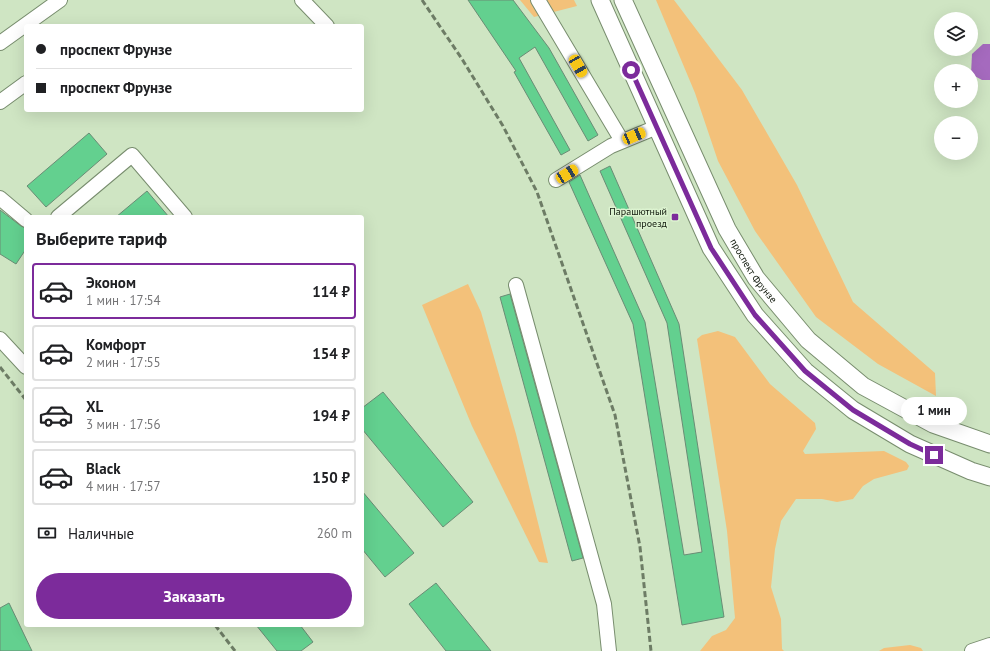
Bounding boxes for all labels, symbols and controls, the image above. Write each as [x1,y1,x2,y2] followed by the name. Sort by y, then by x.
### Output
[934,12,978,160] map controls
[934,12,978,56] button: layers
[60,40,172,59] text: проспект Фрунзе
[567,53,589,79] car
[622,61,640,79] route start
[934,64,978,108] button: +
[60,78,172,97] text: проспект Фрунзе
[934,116,978,160] button: −
[621,126,647,146] car
[554,163,580,185] car
[609,205,668,230] place label: Парашютный проезд
[670,212,680,222] marker: Парашютный проезд
[36,227,167,250] text: Выберите тариф
[728,236,780,305] street label: проспект Фрунзе
[38,273,74,309] icon: car
[86,273,136,292] text: Эконом
[312,282,350,301] text: 114 ₽
[86,292,161,309] text: 1 мин · 17:54
[38,335,74,371] icon: car
[86,335,146,354] text: Комфорт
[312,344,350,363] text: 154 ₽
[86,354,161,371] text: 2 мин · 17:55
[38,397,74,433] icon: car
[86,397,103,416] text: XL
[901,397,967,425] callout: 1 мин
[917,402,951,419] text: 1 мин
[312,406,350,425] text: 194 ₽
[86,416,161,433] text: 3 мин · 17:56
[925,446,943,464] route end
[38,459,74,495] icon: car
[86,459,121,478] text: Black
[312,468,350,487] text: 150 ₽
[86,478,161,495] text: 4 мин · 17:57
[36,522,58,544] icon: cash
[68,524,134,543] text: Наличные
[317,525,352,542] text: 260 m
[36,573,352,619] button: Заказать

